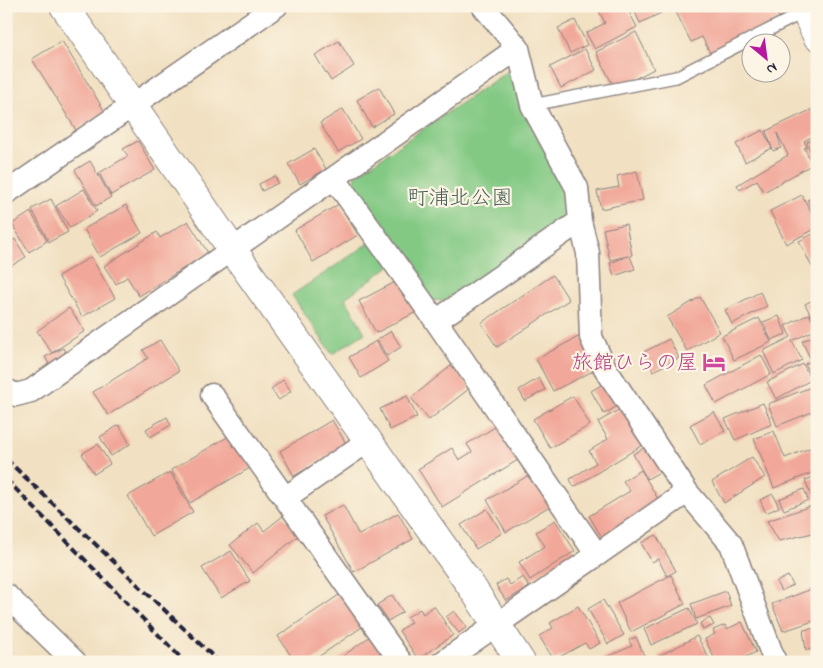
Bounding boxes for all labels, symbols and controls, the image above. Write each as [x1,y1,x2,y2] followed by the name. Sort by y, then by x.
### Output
[740,32,790,82] north arrow
[762,57,781,80] text: N
[408,184,513,214] park label: 町浦北公園
[572,349,698,379] place label: 旅館ひらの屋
[701,349,727,375] hotel icon: 旅館ひらの屋

